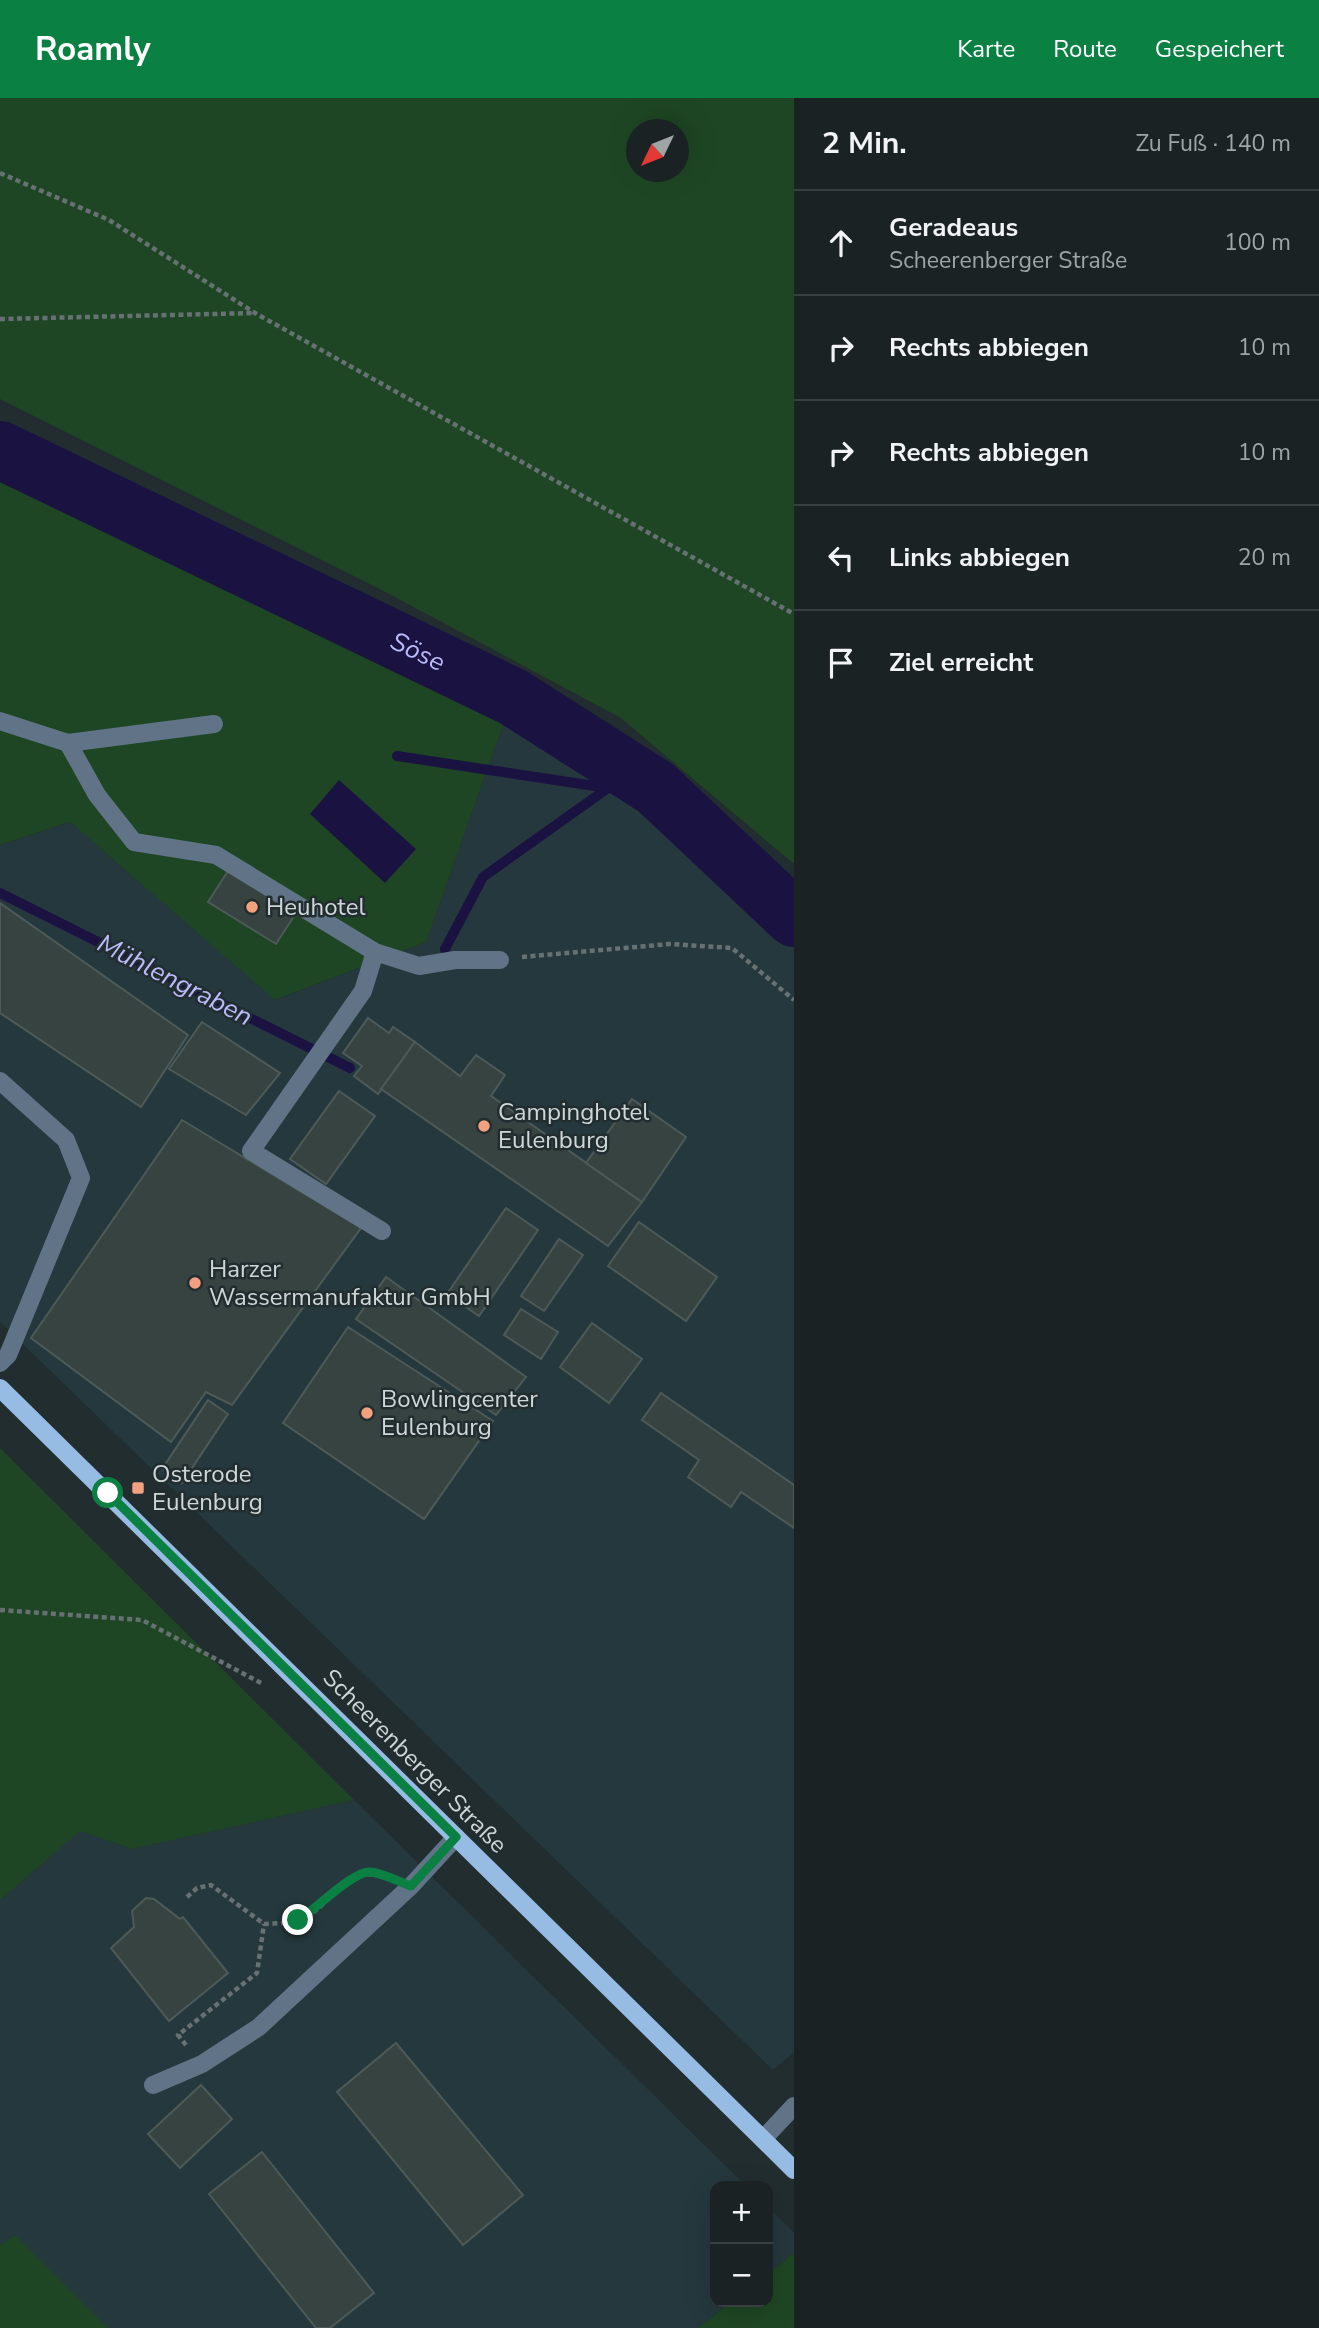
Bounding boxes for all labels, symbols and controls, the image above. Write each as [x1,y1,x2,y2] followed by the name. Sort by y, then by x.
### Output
[35,27,151,72] text: Roamly
[957,33,1015,65] text: Karte
[1053,33,1117,65] text: Route
[1155,33,1284,65] text: Gespeichert
[626,119,689,182] north arrow
[822,123,907,164] text: 2 Min.
[1135,128,1291,159] text: Zu Fuß · 140 m
[889,210,1018,245] text: Geradeaus
[822,224,860,262] icon: ahead
[1224,227,1291,258] text: 100 m
[889,245,1127,276] text: Scheerenberger Straße
[822,329,860,367] icon: right
[889,330,1089,365] text: Rechts abbiegen
[1238,332,1291,363] text: 10 m
[822,434,860,472] icon: right
[889,435,1089,470] text: Rechts abbiegen
[1238,437,1291,468] text: 10 m
[822,539,860,577] icon: left
[889,540,1070,575] text: Links abbiegen
[1238,542,1291,573] text: 20 m
[385,623,451,679] water label: Söse
[822,644,860,682] icon: arrive
[889,645,1033,680] text: Ziel erreicht
[266,891,366,923] place label: Heuhotel
[244,899,260,915] marker: Heuhotel
[91,926,259,1034] water label: Mühlengraben
[498,1096,649,1156] place label: Campinghotel Eulenburg
[476,1118,492,1134] marker: Campinghotel Eulenburg
[209,1253,491,1313] place label: Harzer Wassermanufaktur GmbH
[187,1275,203,1291] marker: Harzer Wassermanufaktur GmbH
[381,1383,538,1443] place label: Bowlingcenter Eulenburg
[359,1405,375,1421] marker: Bowlingcenter Eulenburg
[152,1458,263,1518] place label: Osterode Eulenburg
[92,1477,123,1508] route start
[130,1480,146,1496] marker: Osterode Eulenburg
[316,1662,514,1860] street label: Scheerenberger Straße
[282,1904,313,1935] route end
[710,2181,773,2307] map controls
[710,2181,773,2244] button: +
[710,2244,773,2307] button: −

